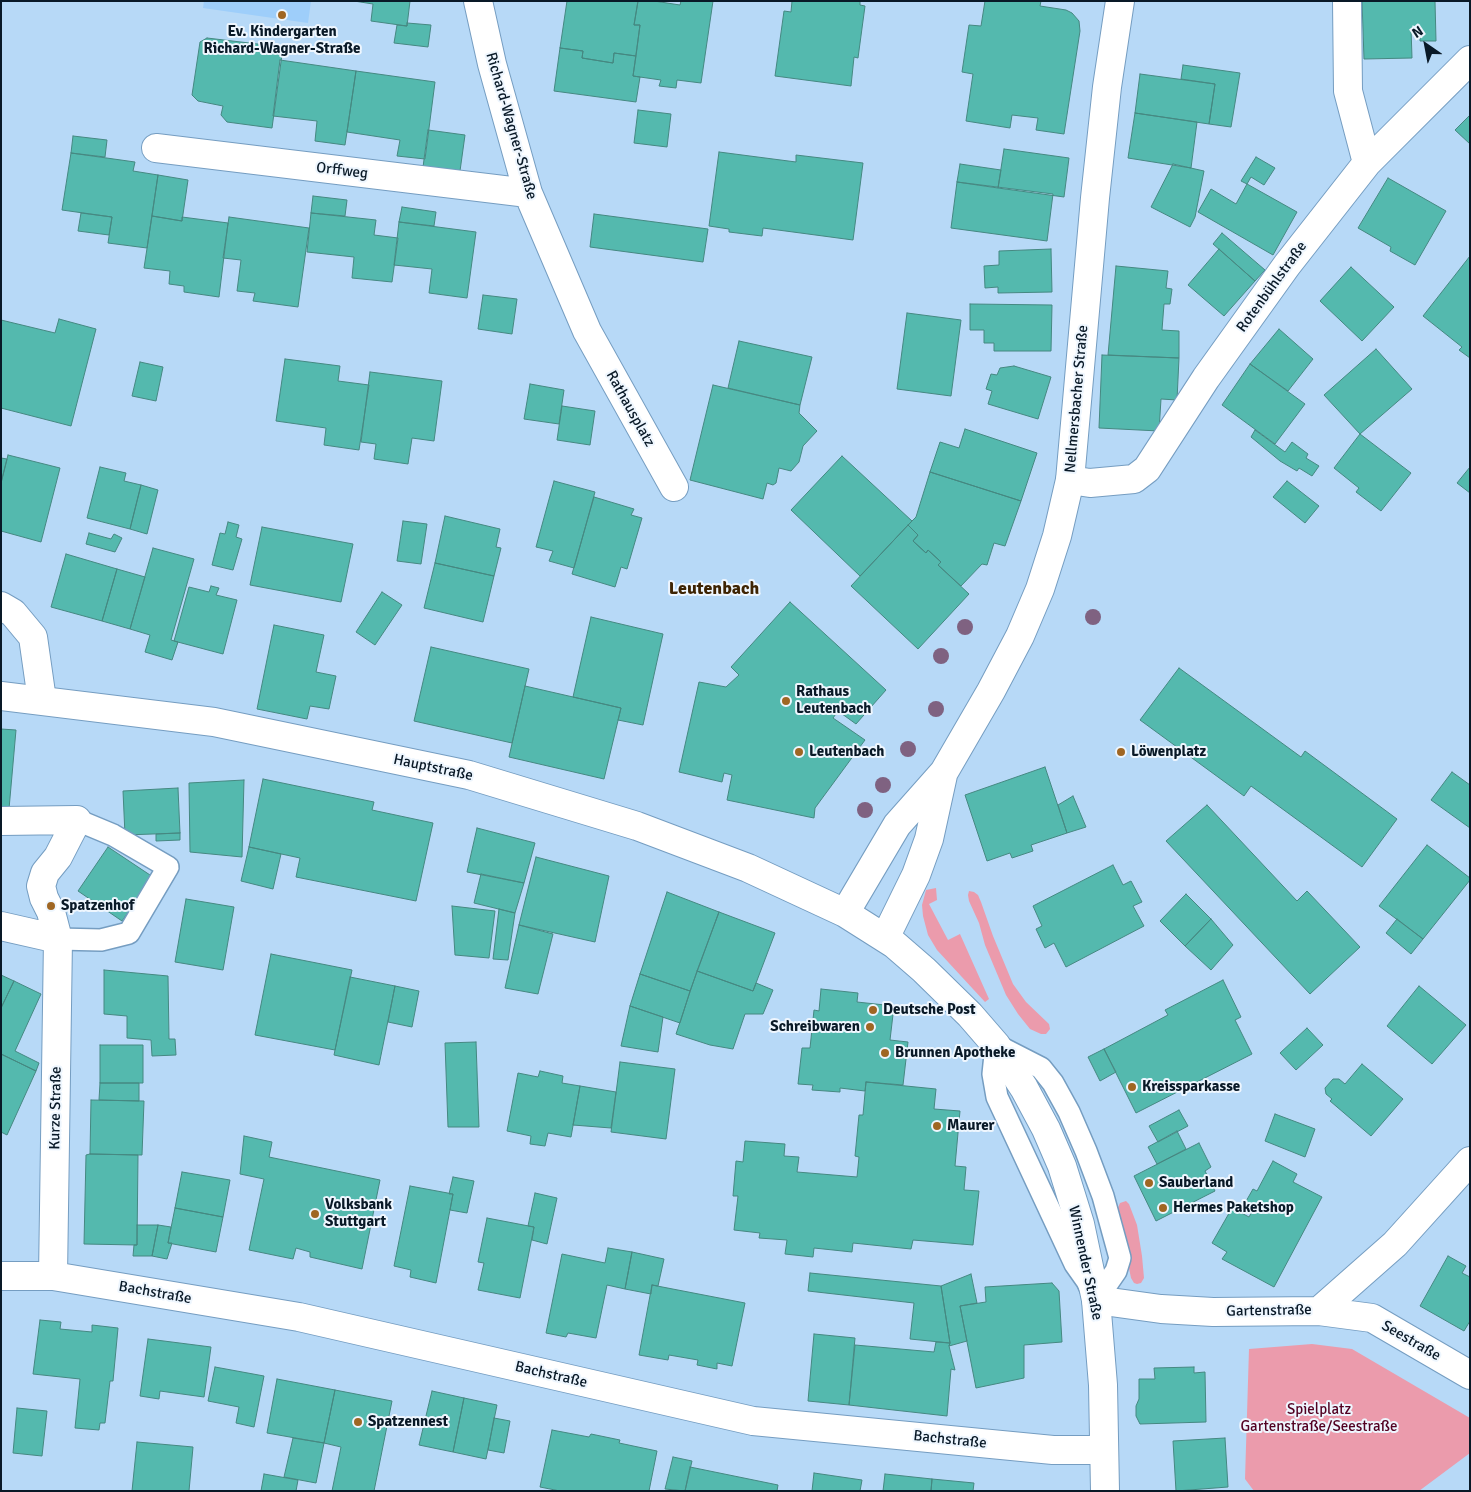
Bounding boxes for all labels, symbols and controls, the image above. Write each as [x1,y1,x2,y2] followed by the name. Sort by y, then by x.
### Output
[276,9,288,21] marker: Ev. Kindergarten Richard-Wagner-Straße
[1401,20,1451,70] north arrow
[1409,22,1426,42] text: N
[204,23,360,58] place label: Ev. Kindergarten Richard-Wagner-Straße
[481,50,541,202] street label: Richard-Wagner-Straße
[315,159,369,183] street label: Orffweg
[1233,238,1311,336] street label: Rotenbühlstraße
[1062,324,1092,474] street label: Nellmersbacher Straße
[602,368,658,450] street label: Rathausplatz
[669,578,759,600] district label: Leutenbach
[796,683,871,718] place label: Rathaus Leutenbach
[780,695,792,707] marker: Rathaus Leutenbach
[809,743,884,761] place label: Leutenbach
[1131,743,1206,761] place label: Löwenplatz
[793,746,805,758] marker: Leutenbach
[1115,746,1127,758] marker: Löwenplatz
[392,751,474,785] street label: Hauptstraße
[61,897,134,915] place label: Spatzenhof
[45,900,57,912] marker: Spatzenhof
[883,1001,976,1019] place label: Deutsche Post
[867,1004,879,1016] marker: Deutsche Post
[770,1018,860,1036] place label: Schreibwaren
[864,1021,876,1033] marker: Schreibwaren
[895,1044,1015,1062] place label: Brunnen Apotheke
[879,1047,891,1059] marker: Brunnen Apotheke
[46,1066,66,1150] street label: Kurze Straße
[1142,1078,1240,1096] place label: Kreissparkasse
[1126,1081,1138,1093] marker: Kreissparkasse
[947,1117,995,1135] place label: Maurer
[931,1120,943,1132] marker: Maurer
[1159,1174,1233,1192] place label: Sauberland
[1143,1177,1155,1189] marker: Sauberland
[325,1196,392,1231] place label: Volksbank Stuttgart
[1173,1199,1294,1217] place label: Hermes Paketshop
[1157,1202,1169,1214] marker: Hermes Paketshop
[1064,1204,1106,1322] street label: Winnender Straße
[309,1208,321,1220] marker: Volksbank Stuttgart
[117,1278,193,1308] street label: Bachstraße
[1226,1301,1312,1321] street label: Gartenstraße
[1378,1317,1444,1365] street label: Seestraße
[513,1358,589,1392] street label: Bachstraße
[1240,1401,1398,1436] park label: Spielplatz Gartenstraße/Seestraße
[368,1413,448,1431] place label: Spatzennest
[352,1416,364,1428] marker: Spatzennest
[912,1427,988,1453] street label: Bachstraße

